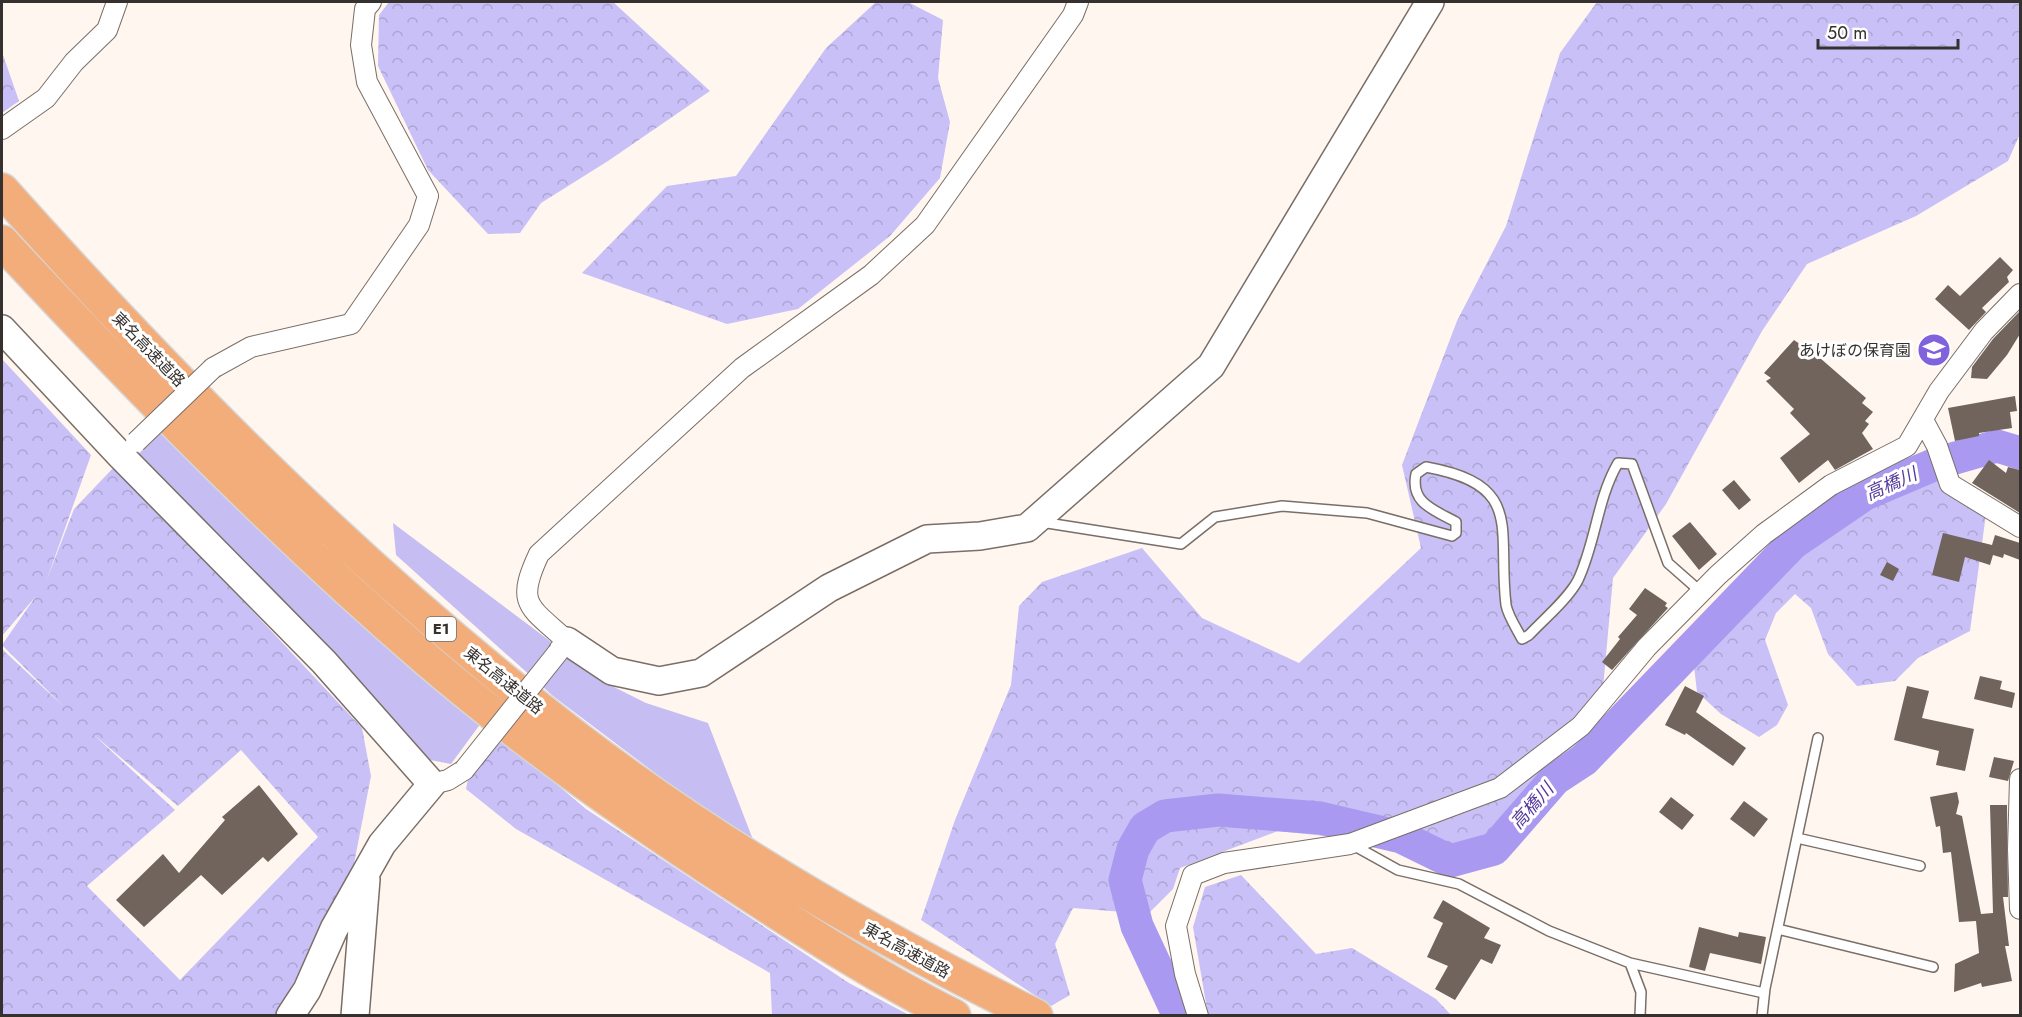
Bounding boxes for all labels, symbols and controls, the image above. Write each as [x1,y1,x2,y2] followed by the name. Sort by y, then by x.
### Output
[1818,12,1958,50] scale bar
[1827,20,1867,46] text: 50 m
[107,307,190,392] street label: 東名高速道路
[1916,332,1952,368] school or university icon: あけぼの保育園
[1799,339,1911,362] place label: あけぼの保育園
[1861,460,1923,507] water label: 高橋川
[426,617,456,641] road number: E1
[459,641,548,720] street label: 東名高速道路
[1504,776,1561,835] water label: 高橋川
[859,917,954,984] street label: 東名高速道路

